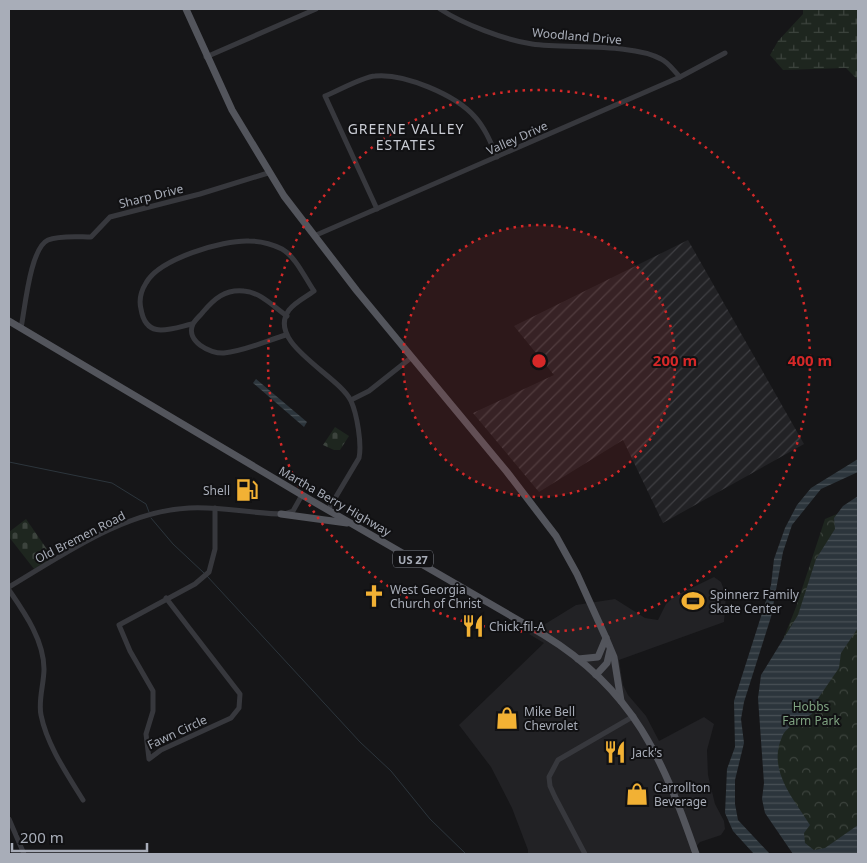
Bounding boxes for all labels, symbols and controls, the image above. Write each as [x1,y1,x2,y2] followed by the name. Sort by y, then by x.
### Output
[531,24,623,48] street label: Woodland Drive
[484,117,551,159] street label: Valley Drive
[348,119,464,154] district label: GREENE VALLEY ESTATES
[117,180,185,212] street label: Sharp Drive
[653,350,697,370] text: 200 m
[788,350,832,370] text: 400 m
[530,352,548,370] centre of rings
[276,462,395,541] street label: Martha Berry Highway
[234,477,260,503] fuel station icon: Shell
[203,482,230,499] place label: Shell
[32,507,128,567] street label: Old Bremen Road
[393,550,433,568] road number: US 27
[390,581,482,612] place label: West Georgia Church of Christ
[361,583,387,609] church icon: West Georgia Church of Christ
[710,586,800,617] place label: Spinnerz Family Skate Center
[680,588,706,614] sports icon: Spinnerz Family Skate Center
[460,613,486,639] restaurant icon: Chick-fil-A
[489,618,545,635] place label: Chick-fil-A
[782,698,840,729] park label: Hobbs Farm Park
[524,703,578,734] place label: Mike Bell Chevrolet
[494,705,520,731] shop icon: Mike Bell Chevrolet
[144,711,210,753] street label: Fawn Circle
[602,739,628,765] restaurant icon: Jack's
[631,744,663,761] place label: Jack's
[654,779,710,810] place label: Carrollton Beverage
[624,781,650,807] shop icon: Carrollton Beverage
[12,820,148,852] scale bar
[20,827,64,847] text: 200 m

